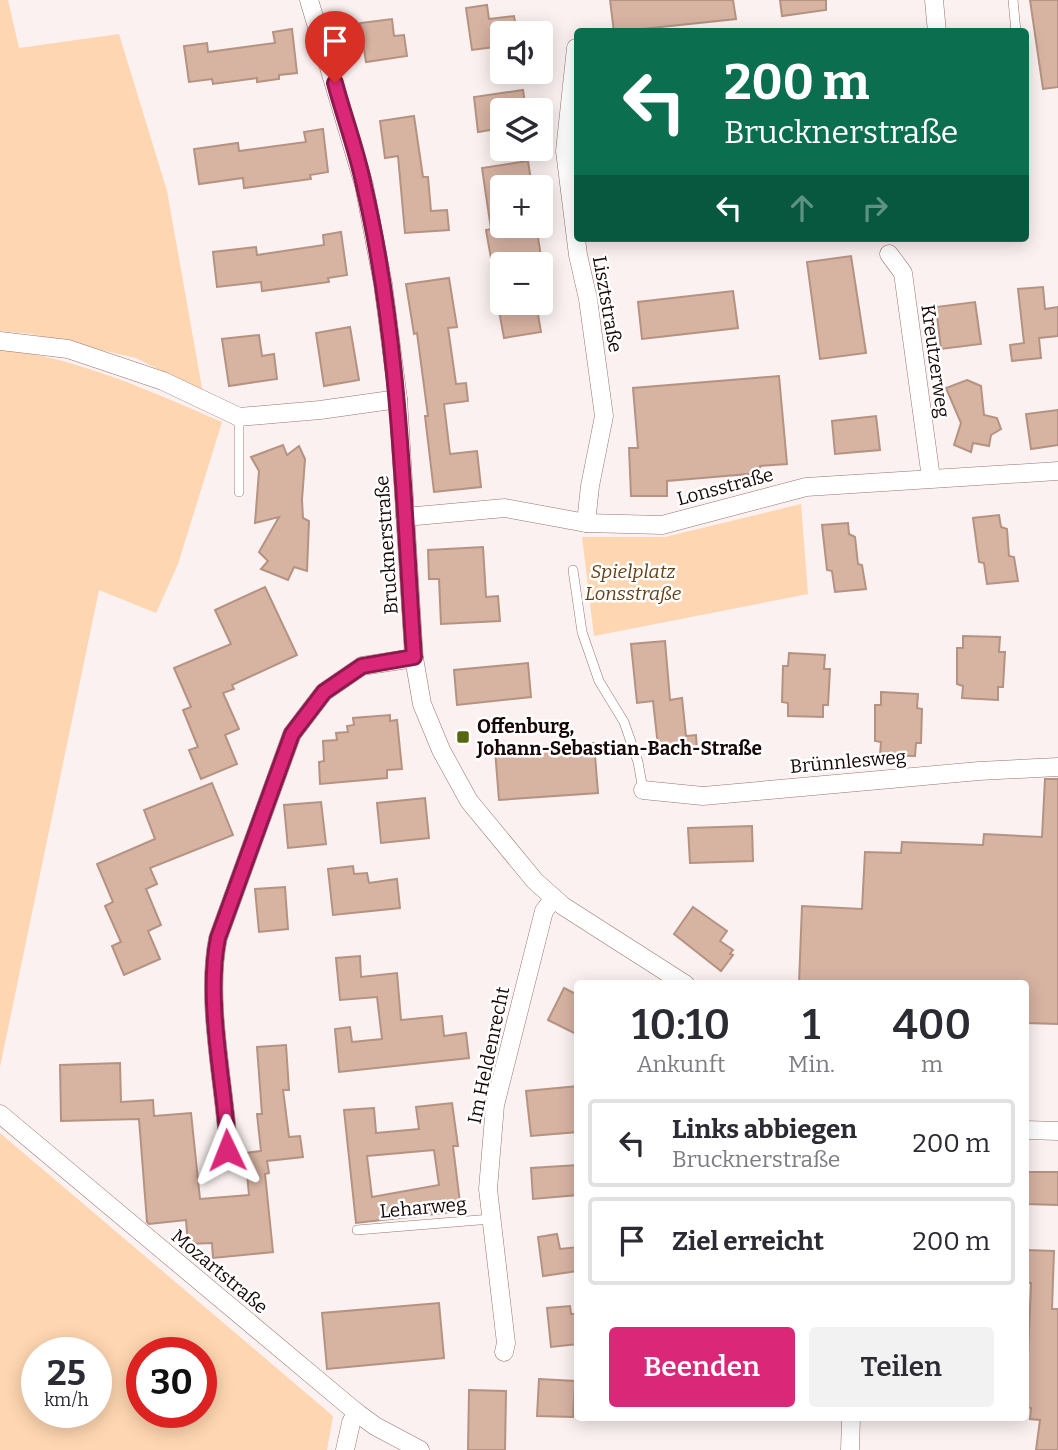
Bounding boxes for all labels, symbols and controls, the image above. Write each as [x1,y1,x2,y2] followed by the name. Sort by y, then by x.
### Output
[305,11,365,83] pin
[490,21,553,315] map controls
[490,21,553,84] button: sound
[316,22,354,60] icon: arrive
[724,53,869,112] text: 200 m
[609,56,700,147] icon: left
[490,98,553,161] button: layers
[724,113,958,151] text: Brucknerstraße
[490,175,553,238] button: +
[710,189,748,227] icon: left
[783,189,821,227] icon: ahead
[856,189,894,227] icon: right
[490,252,553,315] button: −
[588,254,627,354] street label: Lisztstraße
[916,303,955,420] street label: Kreutzerweg
[674,463,776,510] street label: Lonsstraße
[370,475,403,615] street label: Brucknerstraße
[585,560,682,605] park label: Spielplatz Lonsstraße
[476,715,762,760] place label: Offenburg, Johann-Sebastian-Bach-Straße
[455,729,471,745] marker: Offenburg, Johann-Sebastian-Bach-Straße
[789,745,907,778] street label: Brünnlesweg
[463,984,514,1126] street label: Im Heldenrecht
[632,1000,730,1050] text: 10:10
[802,1000,820,1050] text: 1
[893,1000,971,1050] text: 400
[637,1050,725,1078] text: Ankunft
[788,1050,835,1078] text: Min.
[921,1050,943,1078] text: m
[190,1113,264,1187] position arrow
[672,1114,857,1145] text: Links abbiegen
[613,1124,651,1162] icon: left
[913,1128,990,1159] text: 200 m
[672,1145,840,1173] text: Brucknerstraße
[379,1192,468,1223] street label: Leharweg
[613,1222,651,1260] icon: arrive
[167,1224,273,1318] street label: Mozartstraße
[672,1226,824,1257] text: Ziel erreicht
[913,1226,990,1257] text: 200 m
[609,1327,795,1407] button: Beenden
[809,1327,994,1407] button: Teilen
[126,1337,217,1428] speed limit sign: 30
[47,1352,86,1394] text: 25
[44,1389,89,1411] text: km/h

